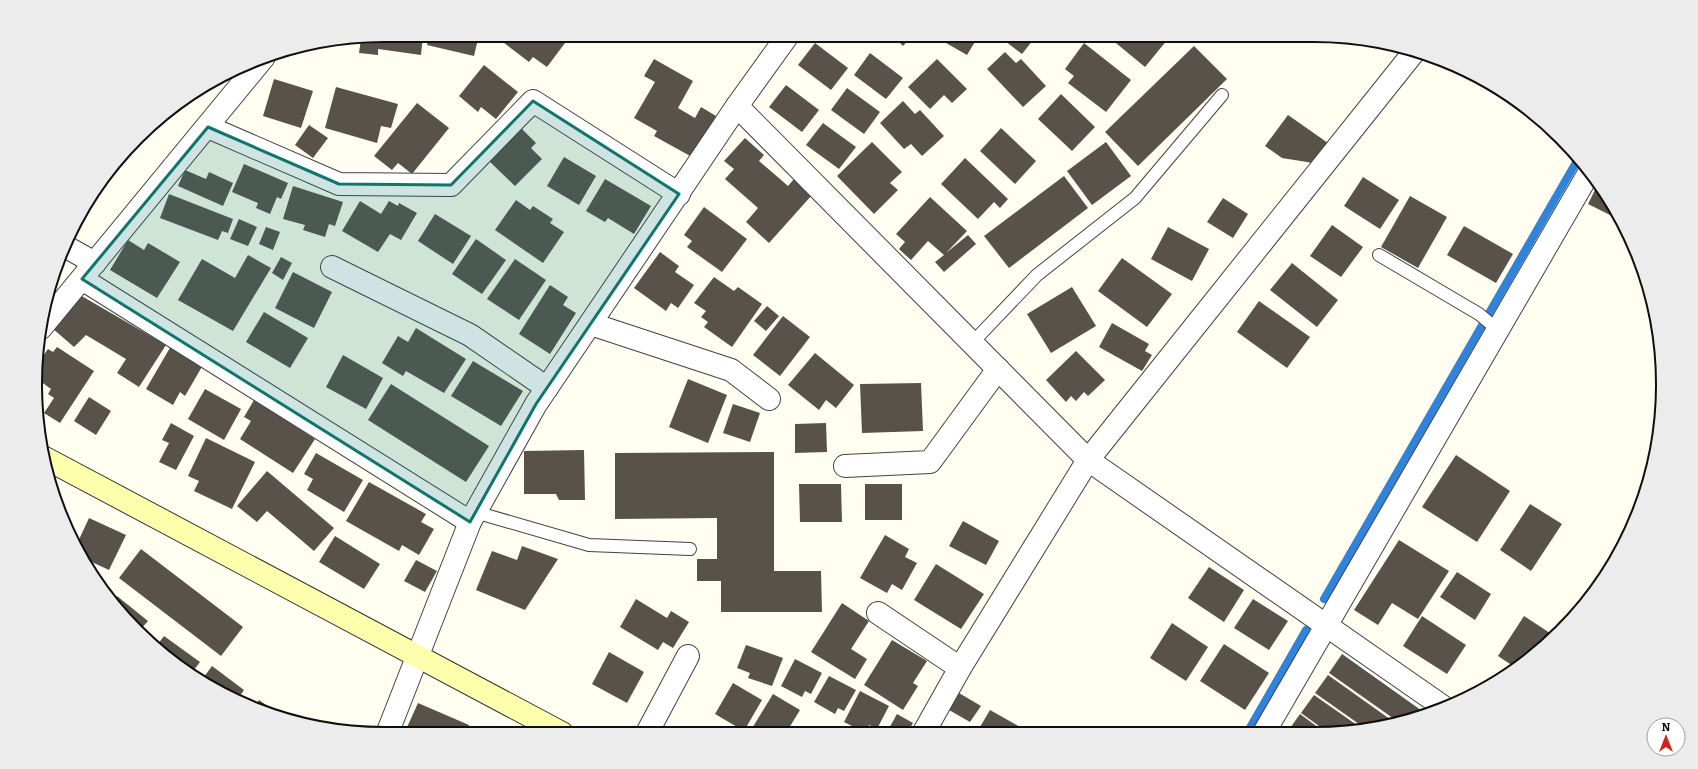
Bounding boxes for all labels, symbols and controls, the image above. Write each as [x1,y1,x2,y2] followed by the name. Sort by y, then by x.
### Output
[1646,717,1686,757] north arrow
[1662,721,1671,734] text: N

